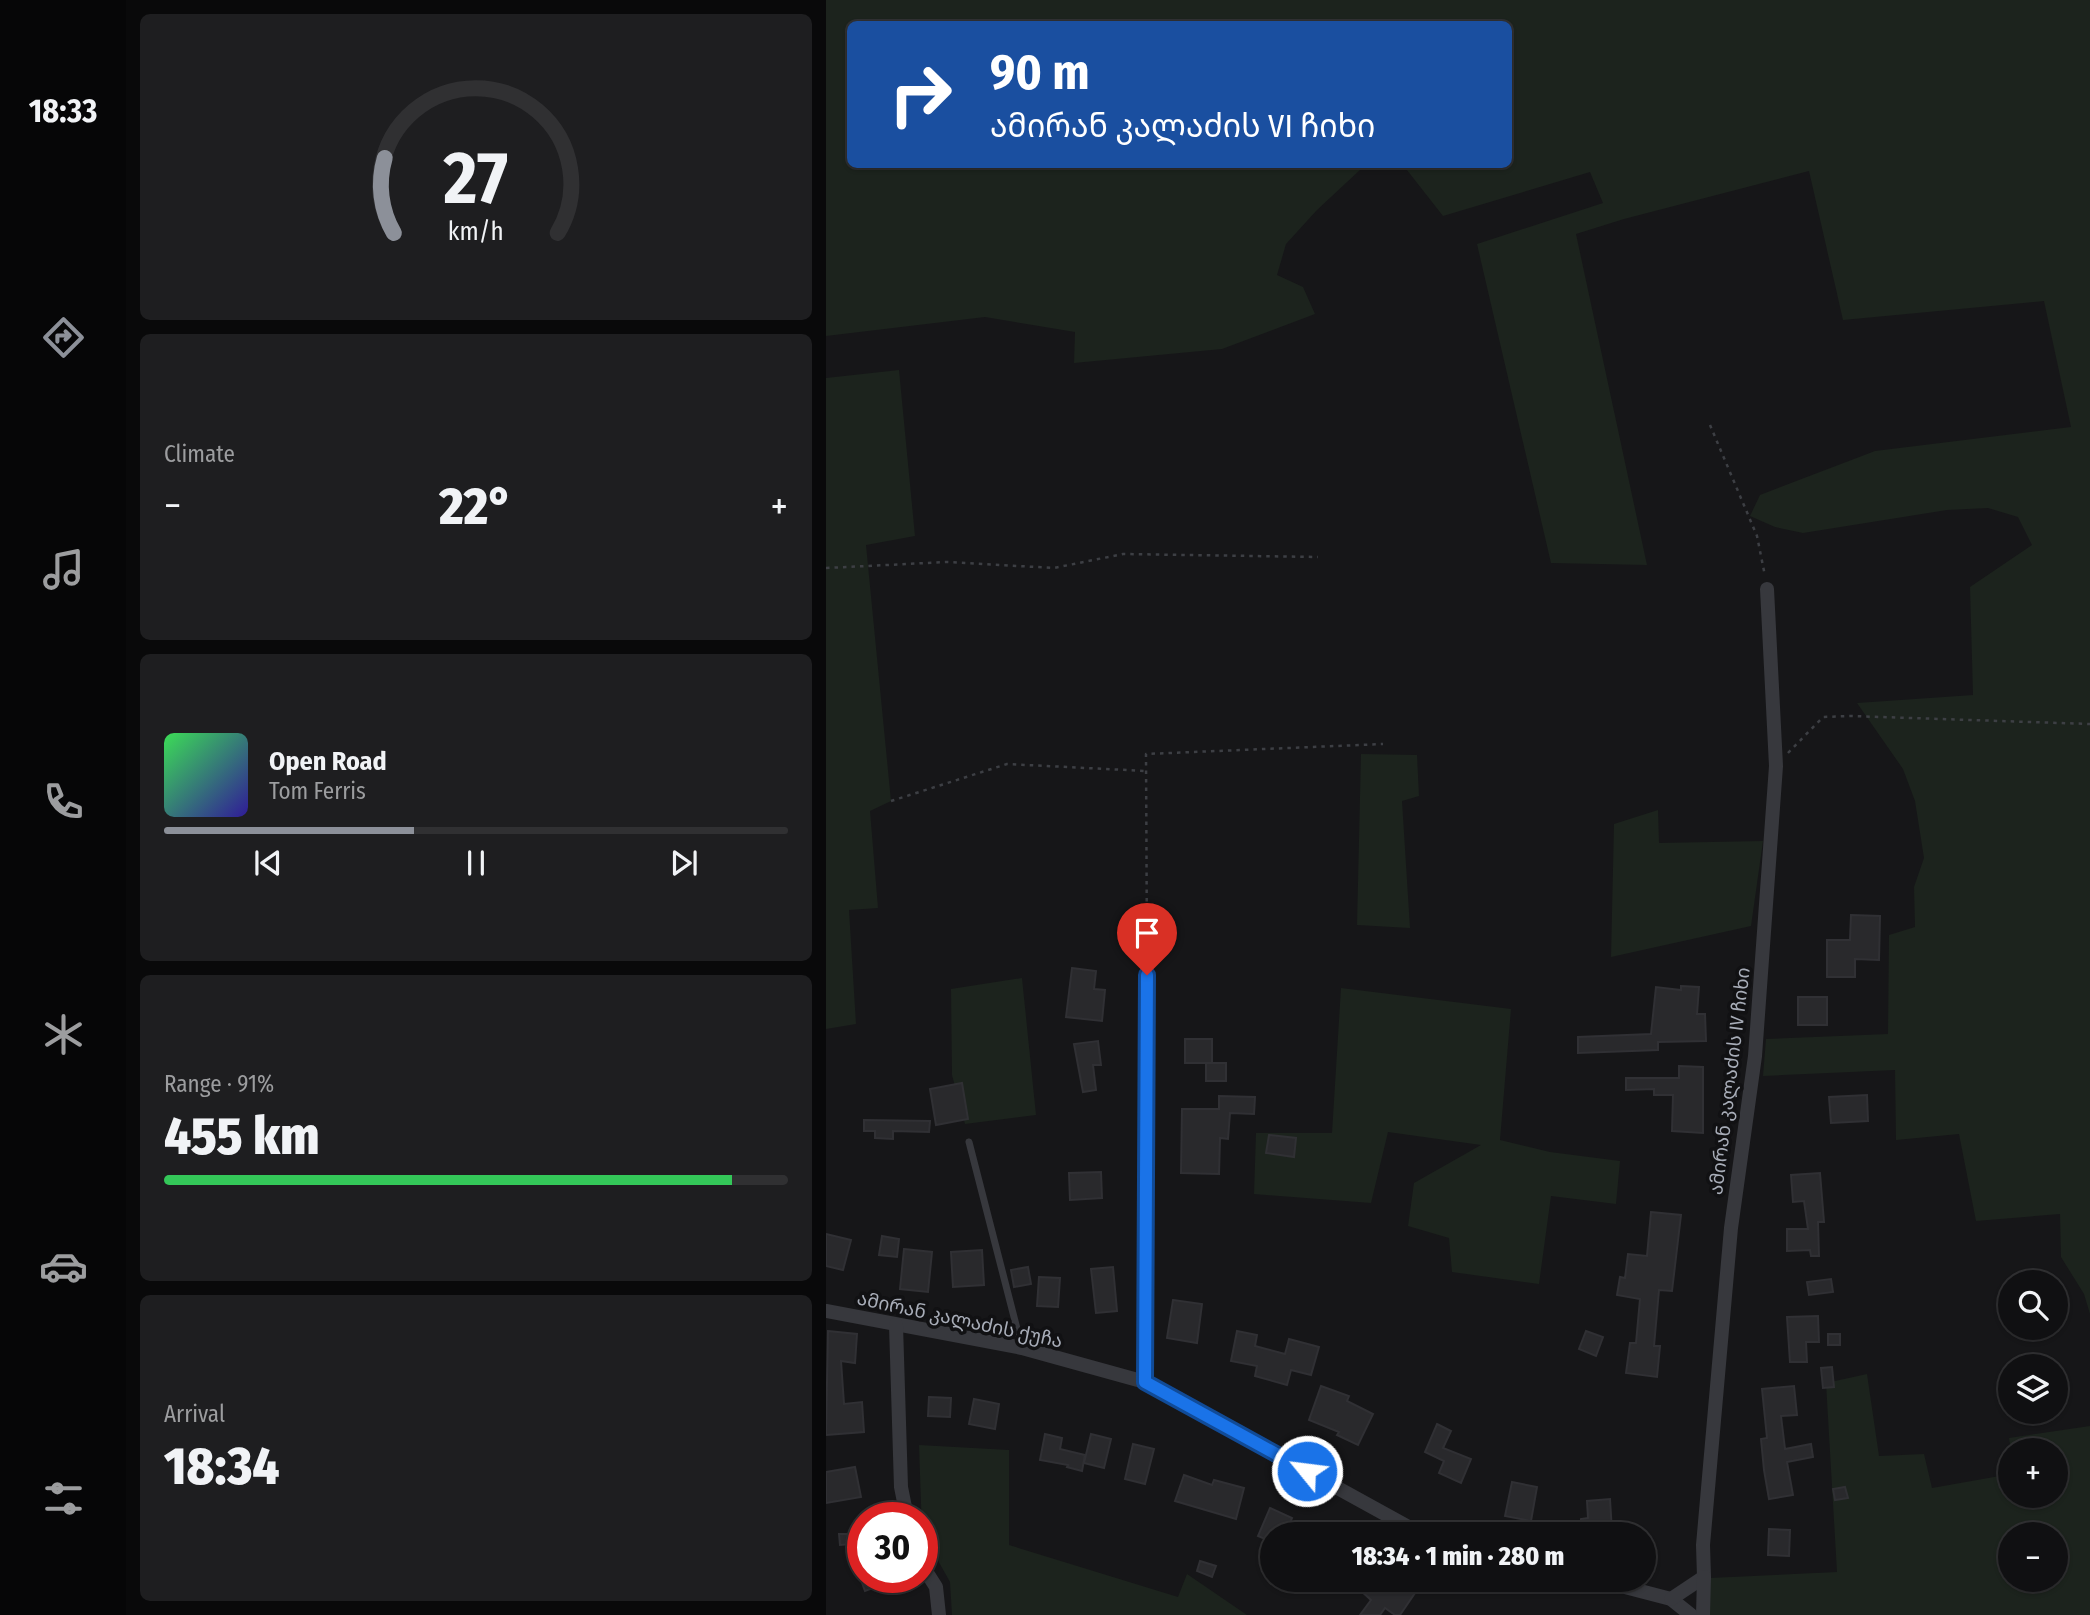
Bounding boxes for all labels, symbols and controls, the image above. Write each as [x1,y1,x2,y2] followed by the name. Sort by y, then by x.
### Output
[990,43,1090,102] text: 90 m
[875,49,966,140] icon: right
[29,92,97,130] text: 18:33
[990,107,1375,145] text: ამირან კალაძის VI ჩიხი
[443,135,508,222] text: 27
[448,217,504,247] text: km/h
[39,313,88,362] icon: directions
[164,440,235,468] text: Climate
[439,475,513,538] text: 22°
[164,483,181,529] text: −
[771,483,788,529] text: +
[39,545,88,594] icon: music
[269,746,387,777] text: Open Road
[39,777,88,826] icon: phone
[269,777,366,805] text: Tom Ferris
[249,844,287,882] icon: previous
[457,844,495,882] icon: pause
[665,844,703,882] icon: next
[1117,903,1177,975] pin
[1128,914,1166,952] icon: arrive
[1704,966,1756,1196] street label: ამირან კალაძის IV ჩიხი
[39,1010,88,1059] icon: climate
[164,1070,274,1098] text: Range · 91%
[164,1105,320,1168] text: 455 km
[39,1242,88,1291] icon: car
[1998,1270,2068,1592] map controls
[1998,1270,2068,1340] button: search
[855,1286,1065,1353] street label: ამირან კალაძის ქუჩა
[1998,1354,2068,1424] button: layers
[164,1400,225,1428] text: Arrival
[1270,1434,1344,1508] position arrow
[164,1435,280,1498] text: 18:34
[1998,1438,2068,1508] button: +
[39,1474,88,1523] icon: filters
[847,1502,938,1593] speed limit sign: 30
[1998,1522,2068,1592] button: −
[1352,1541,1564,1572] text: 18:34 · 1 min · 280 m

